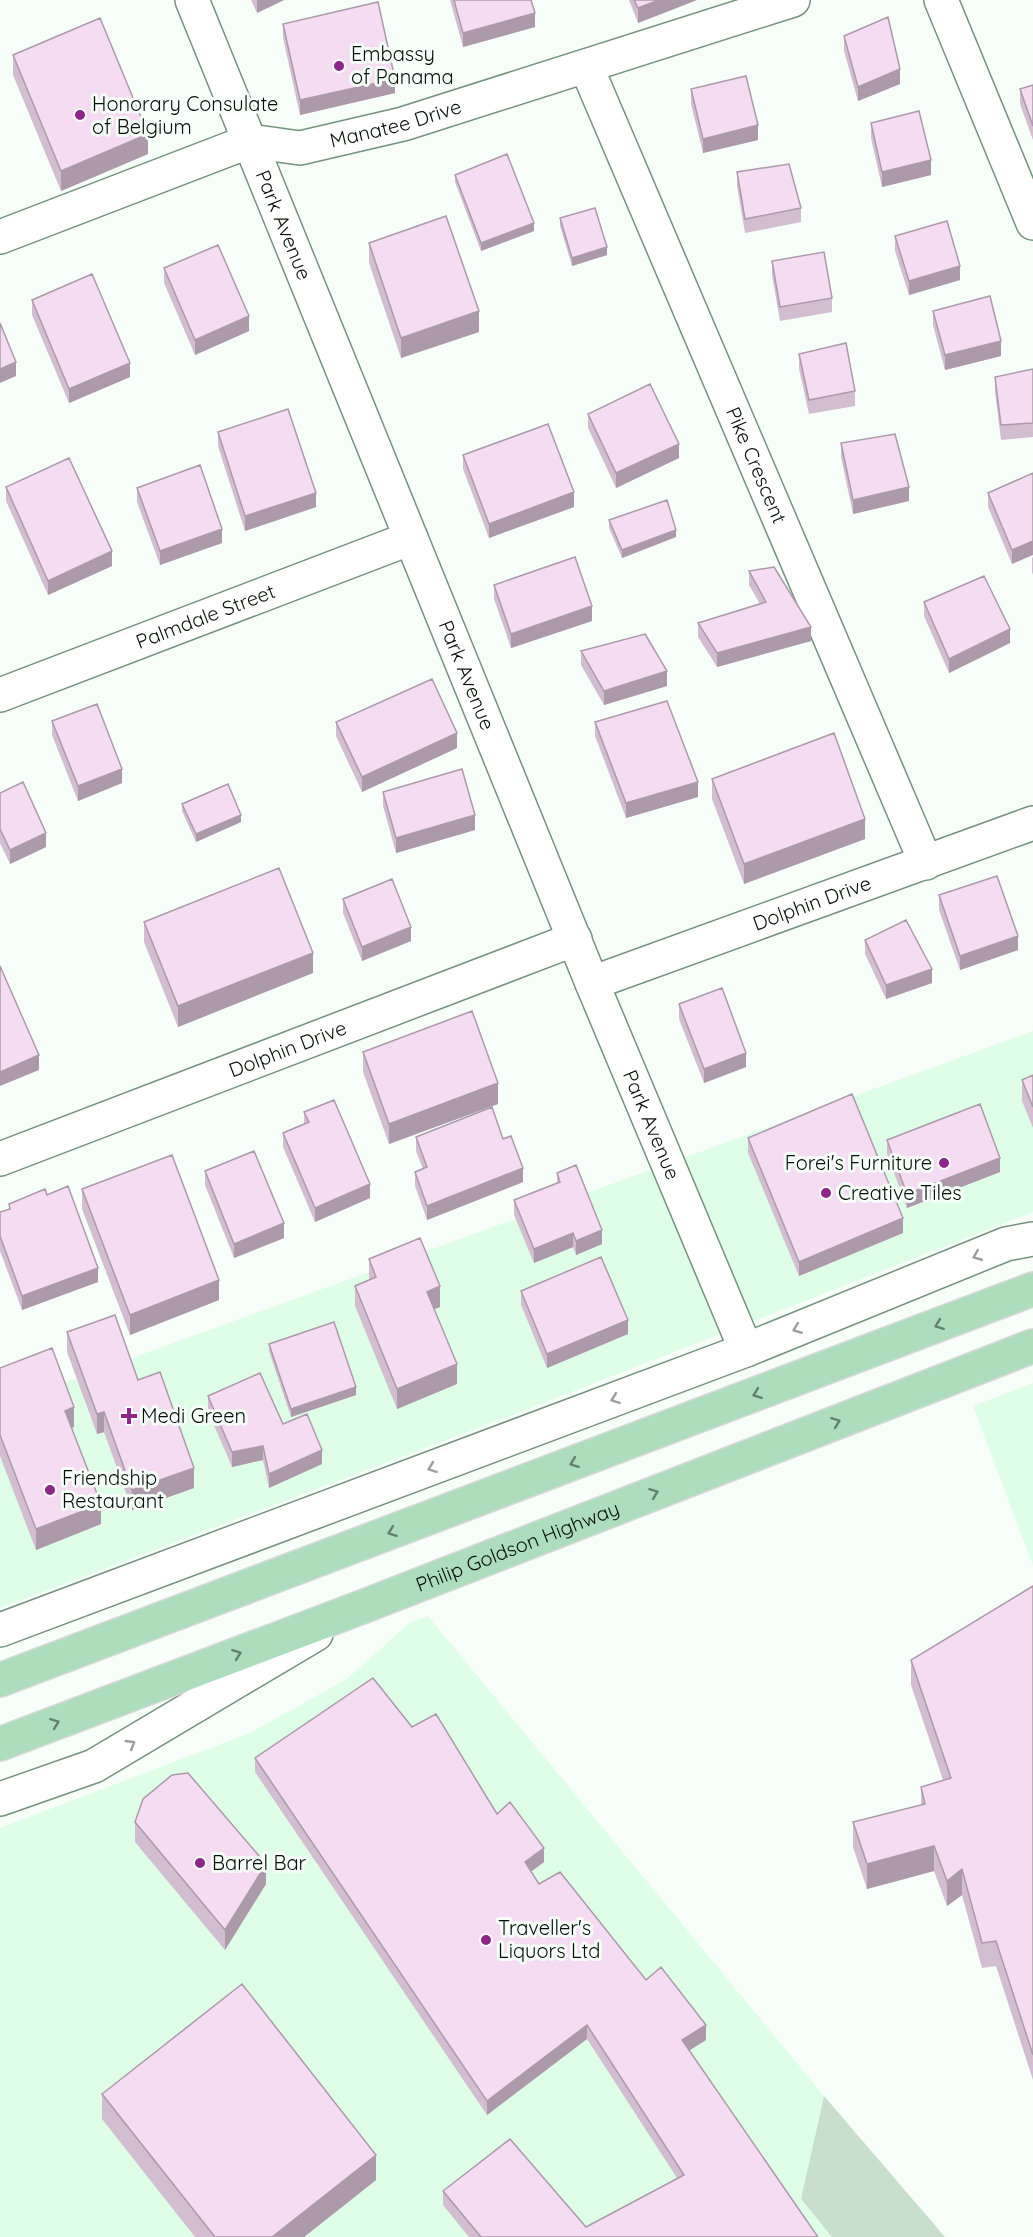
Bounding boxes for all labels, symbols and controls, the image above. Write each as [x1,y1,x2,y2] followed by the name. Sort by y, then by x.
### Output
[351,41,454,89] place label: Embassy of Panama
[332,59,346,73] marker: Embassy of Panama
[92,91,278,139] place label: Honorary Consulate of Belgium
[327,93,464,153] street label: Manatee Drive
[73,108,87,122] marker: Honorary Consulate of Belgium
[251,166,318,283] street label: Park Avenue
[721,403,793,527] street label: Pike Crescent
[132,578,279,654] street label: Palmdale Street
[434,616,501,734] street label: Park Avenue
[749,870,874,936] street label: Dolphin Drive
[225,1015,350,1082] street label: Dolphin Drive
[618,1066,686,1183] street label: Park Avenue
[785,1150,932,1175] place label: Forei's Furniture
[937,1156,951,1170] marker: Forei's Furniture
[838,1180,962,1205] place label: Creative Tiles
[819,1186,833,1200] marker: Creative Tiles
[973,1249,984,1261] one-way arrow
[934,1317,945,1330] one-way arrow
[792,1322,803,1334] one-way arrow
[752,1386,762,1399] one-way arrow
[610,1392,621,1405] one-way arrow
[141,1403,246,1428] place label: Medi Green
[122,1409,136,1423] marker: Medi Green
[830,1417,841,1429] one-way arrow
[570,1455,580,1468] one-way arrow
[427,1461,438,1473] one-way arrow
[62,1465,164,1513] place label: Friendship Restaurant
[43,1483,57,1497] marker: Friendship Restaurant
[648,1488,659,1500] one-way arrow
[412,1495,623,1597] street label: Philip Goldson Highway
[387,1525,398,1537] one-way arrow
[231,1649,242,1661] one-way arrow
[49,1718,60,1730] one-way arrow
[125,1739,135,1751] one-way arrow
[212,1850,307,1875] place label: Barrel Bar
[193,1856,207,1870] marker: Barrel Bar
[498,1915,600,1963] place label: Traveller's Liquors Ltd
[479,1933,493,1947] marker: Traveller's Liquors Ltd

